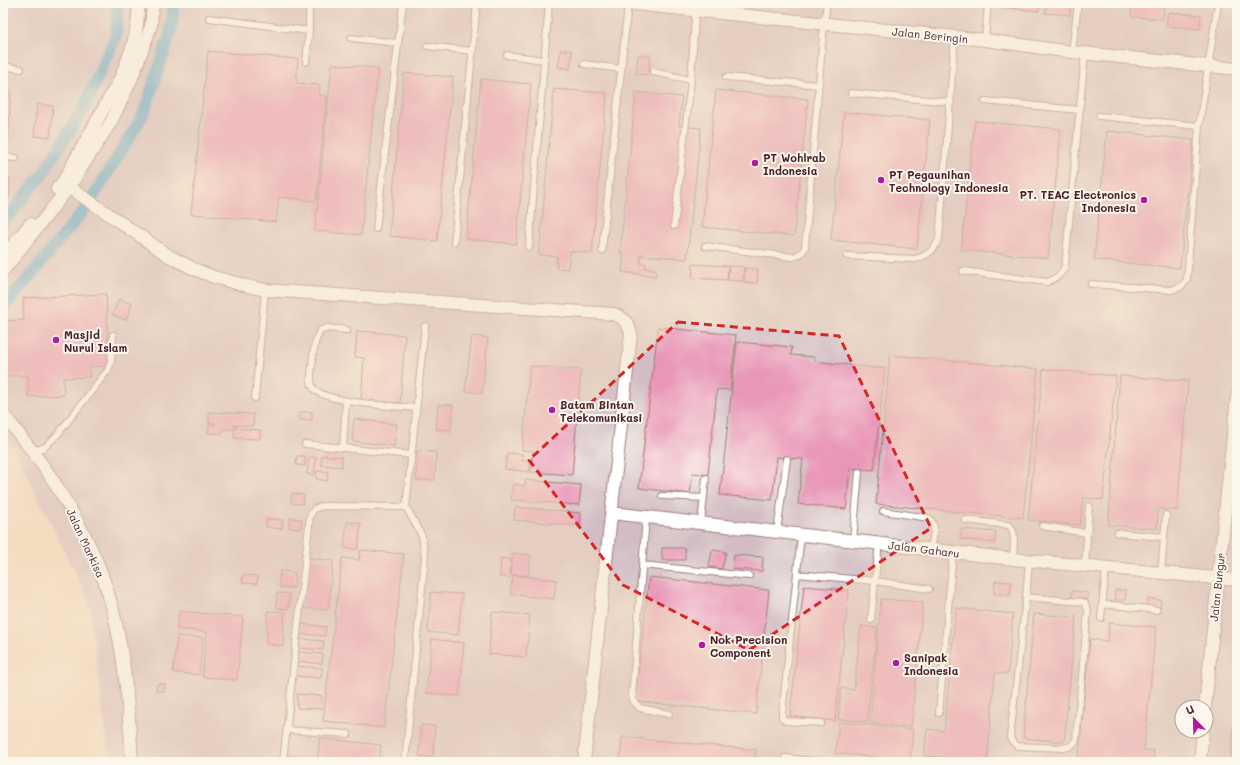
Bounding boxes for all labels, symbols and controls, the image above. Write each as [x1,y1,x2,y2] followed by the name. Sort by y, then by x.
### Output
[891,24,969,46] street label: Jalan Beringin
[763,150,826,178] place label: PT Wohlrab Indonesia
[750,158,760,168] marker: PT Wohlrab Indonesia
[889,167,1009,195] place label: PT Pegaunihan Technology Indonesia
[876,175,886,185] marker: PT Pegaunihan Technology Indonesia
[1019,187,1136,215] place label: PT. TEAC Electronics Indonesia
[1139,195,1149,205] marker: PT. TEAC Electronics Indonesia
[64,327,127,355] place label: Masjid Nurul Islam
[51,335,61,345] marker: Masjid Nurul Islam
[560,397,642,425] place label: Batam Bintan Telekomunikasi
[547,405,557,415] marker: Batam Bintan Telekomunikasi
[63,506,109,580] street label: Jalan Markisa
[887,537,961,561] street label: Jalan Gaharu
[1206,552,1228,622] street label: Jalan Bungur
[710,632,787,660] place label: Nok Precision Component
[697,640,707,650] marker: Nok Precision Component
[904,650,959,678] place label: Sanipak Indonesia
[891,658,901,668] marker: Sanipak Indonesia
[1174,699,1214,739] north arrow
[1183,701,1196,718] text: U

